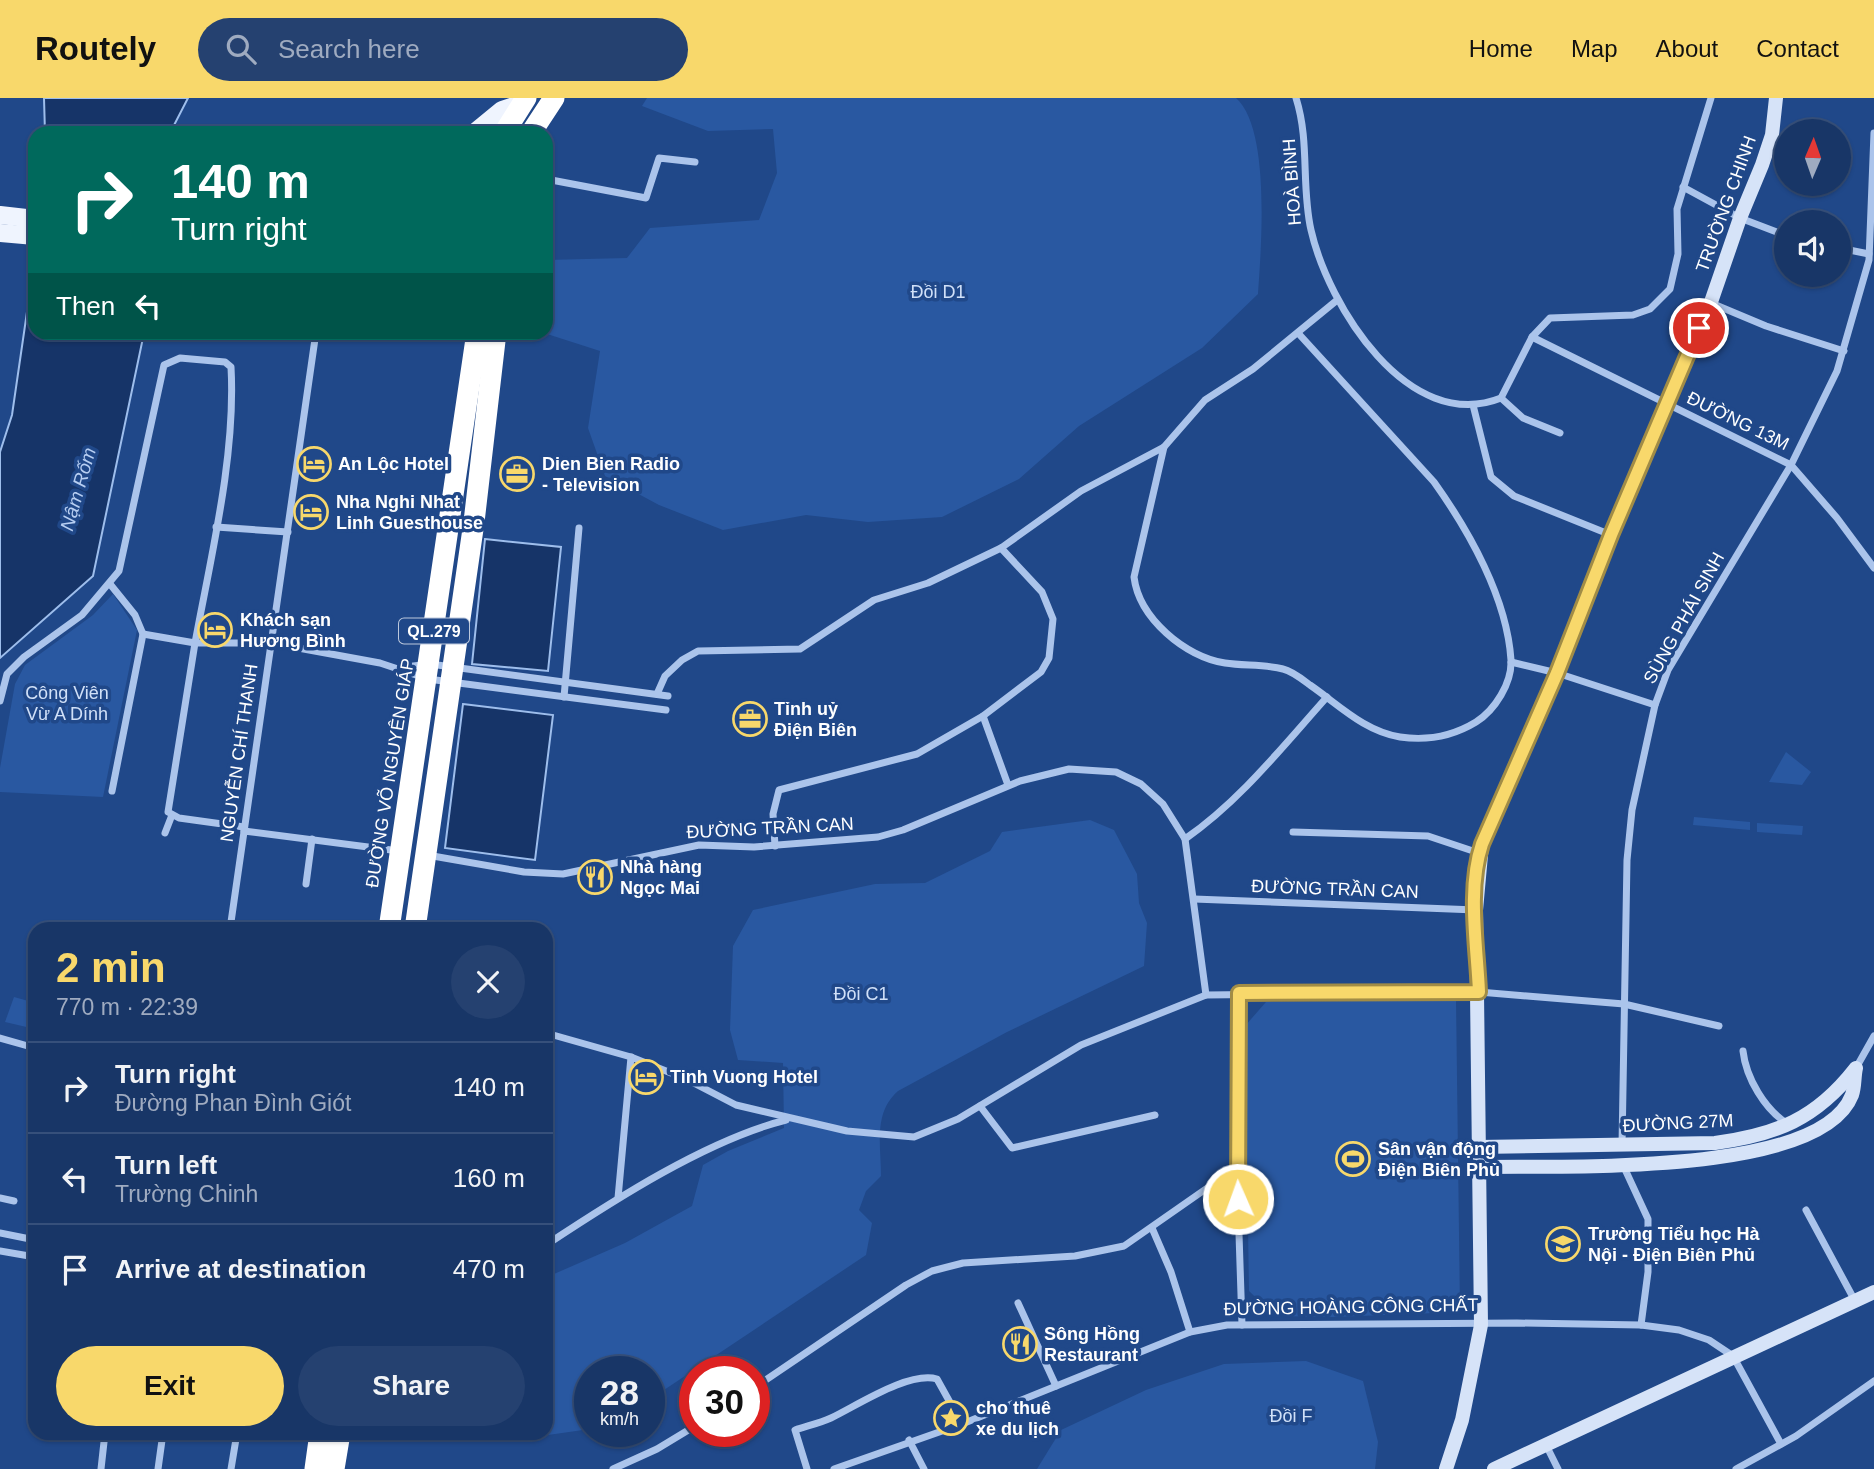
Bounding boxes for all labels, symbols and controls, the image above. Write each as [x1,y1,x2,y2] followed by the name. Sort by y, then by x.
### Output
[198,18,688,81] search box
[35,30,156,67] text: Routely
[222,30,260,68] icon: search
[278,34,420,64] text: Search here
[1469,35,1533,62] text: Home
[1571,35,1618,62] text: Map
[1656,35,1718,62] text: About
[1756,35,1839,62] text: Contact
[1774,119,1852,196] north arrow
[1774,119,1851,287] map controls
[1691,133,1760,275] street label: TRƯỜNG CHINH
[1279,138,1305,226] street label: HOÀ BÌNH
[56,154,147,245] icon: right
[171,154,310,208] text: 140 m
[1774,210,1851,287] button: sound
[171,211,307,247] text: Turn right
[910,282,966,302] park label: Đồi D1
[129,287,167,325] icon: left
[56,291,115,321] text: Then
[1669,298,1729,358] pin
[1680,309,1718,347] icon: arrive
[1684,387,1793,454] street label: ĐƯỜNG 13M
[56,445,100,533] water label: Nậm Rốm
[295,445,333,483] hotel icon: An Lộc Hotel
[338,454,449,474] place label: An Lộc Hotel
[542,454,680,495] place label: Dien Bien Radio - Television
[498,455,536,493] office icon: Dien Bien Radio - Television
[336,492,483,533] place label: Nha Nghi Nhat Linh Guesthouse
[292,493,330,531] hotel icon: Nha Nghi Nhat Linh Guesthouse
[1639,548,1728,687] street label: SÙNG PHÁI SINH
[240,610,346,651] place label: Khách sạn Hương Bình
[196,611,234,649] hotel icon: Khách sạn Hương Bình
[399,618,469,644] road number: QL.279
[361,657,418,889] street label: ĐƯỜNG VÕ NGUYÊN GIÁP
[216,662,261,843] street label: NGUYỄN CHÍ THANH
[25,683,109,724] park label: Công Viên Vừ A Dính
[774,699,857,740] place label: Tỉnh uỷ Điện Biên
[731,700,769,738] office icon: Tỉnh uỷ Điện Biên
[686,813,854,842] street label: ĐƯỜNG TRẦN CAN
[620,857,702,898] place label: Nhà hàng Ngọc Mai
[576,858,614,896] restaurant icon: Nhà hàng Ngọc Mai
[1251,875,1419,902] street label: ĐƯỜNG TRẦN CAN
[56,944,166,991] text: 2 min
[451,945,525,1019] button: close
[833,984,889,1004] park label: Đồi C1
[56,994,198,1020] text: 770 m · 22:39
[627,1058,665,1096] hotel icon: Tinh Vuong Hotel
[115,1059,236,1089] text: Turn right
[670,1067,818,1087] place label: Tinh Vuong Hotel
[56,1069,94,1107] icon: right
[453,1072,525,1102] text: 140 m
[115,1090,351,1116] text: Đường Phan Đình Giót
[1622,1109,1734,1136] street label: ĐƯỜNG 27M
[1378,1139,1500,1180] place label: Sân vận động Điện Biên Phủ
[1334,1140,1372,1178] sports icon: Sân vận động Điện Biên Phủ
[115,1150,217,1180] text: Turn left
[56,1160,94,1198] icon: left
[1201,1162,1275,1236] position arrow
[453,1163,525,1193] text: 160 m
[115,1181,258,1207] text: Trường Chinh
[1588,1224,1761,1265] place label: Trường Tiểu học Hà Nội - Điện Biên Phủ
[1544,1225,1582,1263] school or university icon: Trường Tiểu học Hà Nội - Điện Biên Phủ
[56,1251,94,1289] icon: arrive
[115,1254,366,1284] text: Arrive at destination
[453,1254,525,1284] text: 470 m
[1223,1294,1479,1319] street label: ĐƯỜNG HOÀNG CÔNG CHẤT
[1044,1324,1140,1365] place label: Sông Hồng Restaurant
[1001,1325,1039,1363] restaurant icon: Sông Hồng Restaurant
[56,1346,284,1426] button: Exit
[298,1346,525,1426] button: Share
[679,1356,770,1447] speed limit sign: 30
[600,1373,639,1412] text: 28
[976,1398,1059,1439] place label: cho thuê xe du lịch
[932,1399,970,1437] place icon: cho thuê xe du lịch
[1269,1406,1313,1426] park label: Đồi F
[600,1409,639,1429] text: km/h

